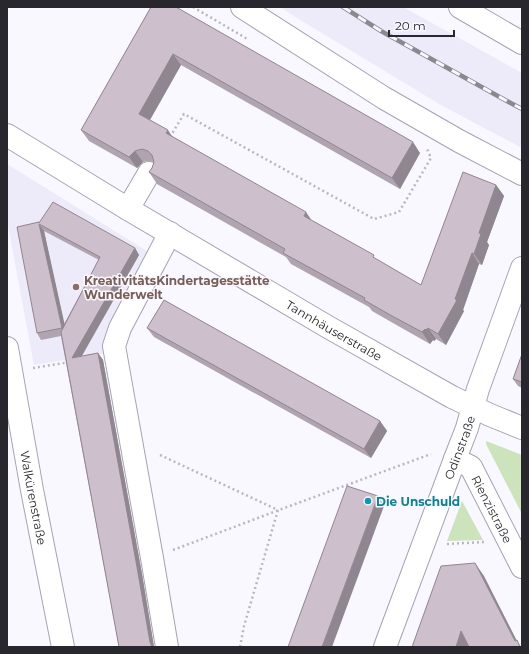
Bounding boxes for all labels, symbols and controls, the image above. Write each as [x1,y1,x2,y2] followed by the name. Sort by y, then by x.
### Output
[389,12,454,38] scale bar
[395,18,426,33] text: 20 m
[84,273,270,302] place label: KreativitätsKindertagesstätte Wunderwelt
[71,282,81,292] marker: KreativitätsKindertagesstätte Wunderwelt
[283,296,385,364] street label: Tannhäuserstraße
[441,414,478,481] street label: Odinstraße
[18,449,50,546] street label: Walkürenstraße
[469,473,516,545] street label: Rienzistraße
[376,494,460,509] place label: Die Unschuld
[363,496,373,506] marker: Die Unschuld

